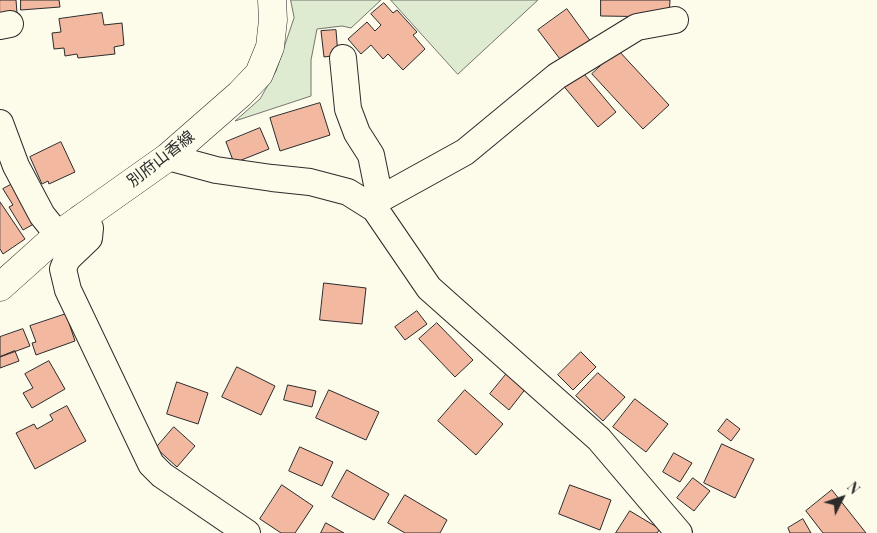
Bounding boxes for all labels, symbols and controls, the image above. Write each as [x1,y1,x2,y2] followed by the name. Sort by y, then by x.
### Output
[124,127,198,191] street label: 別府山香線
[817,473,867,523] north arrow
[843,478,864,498] text: N

